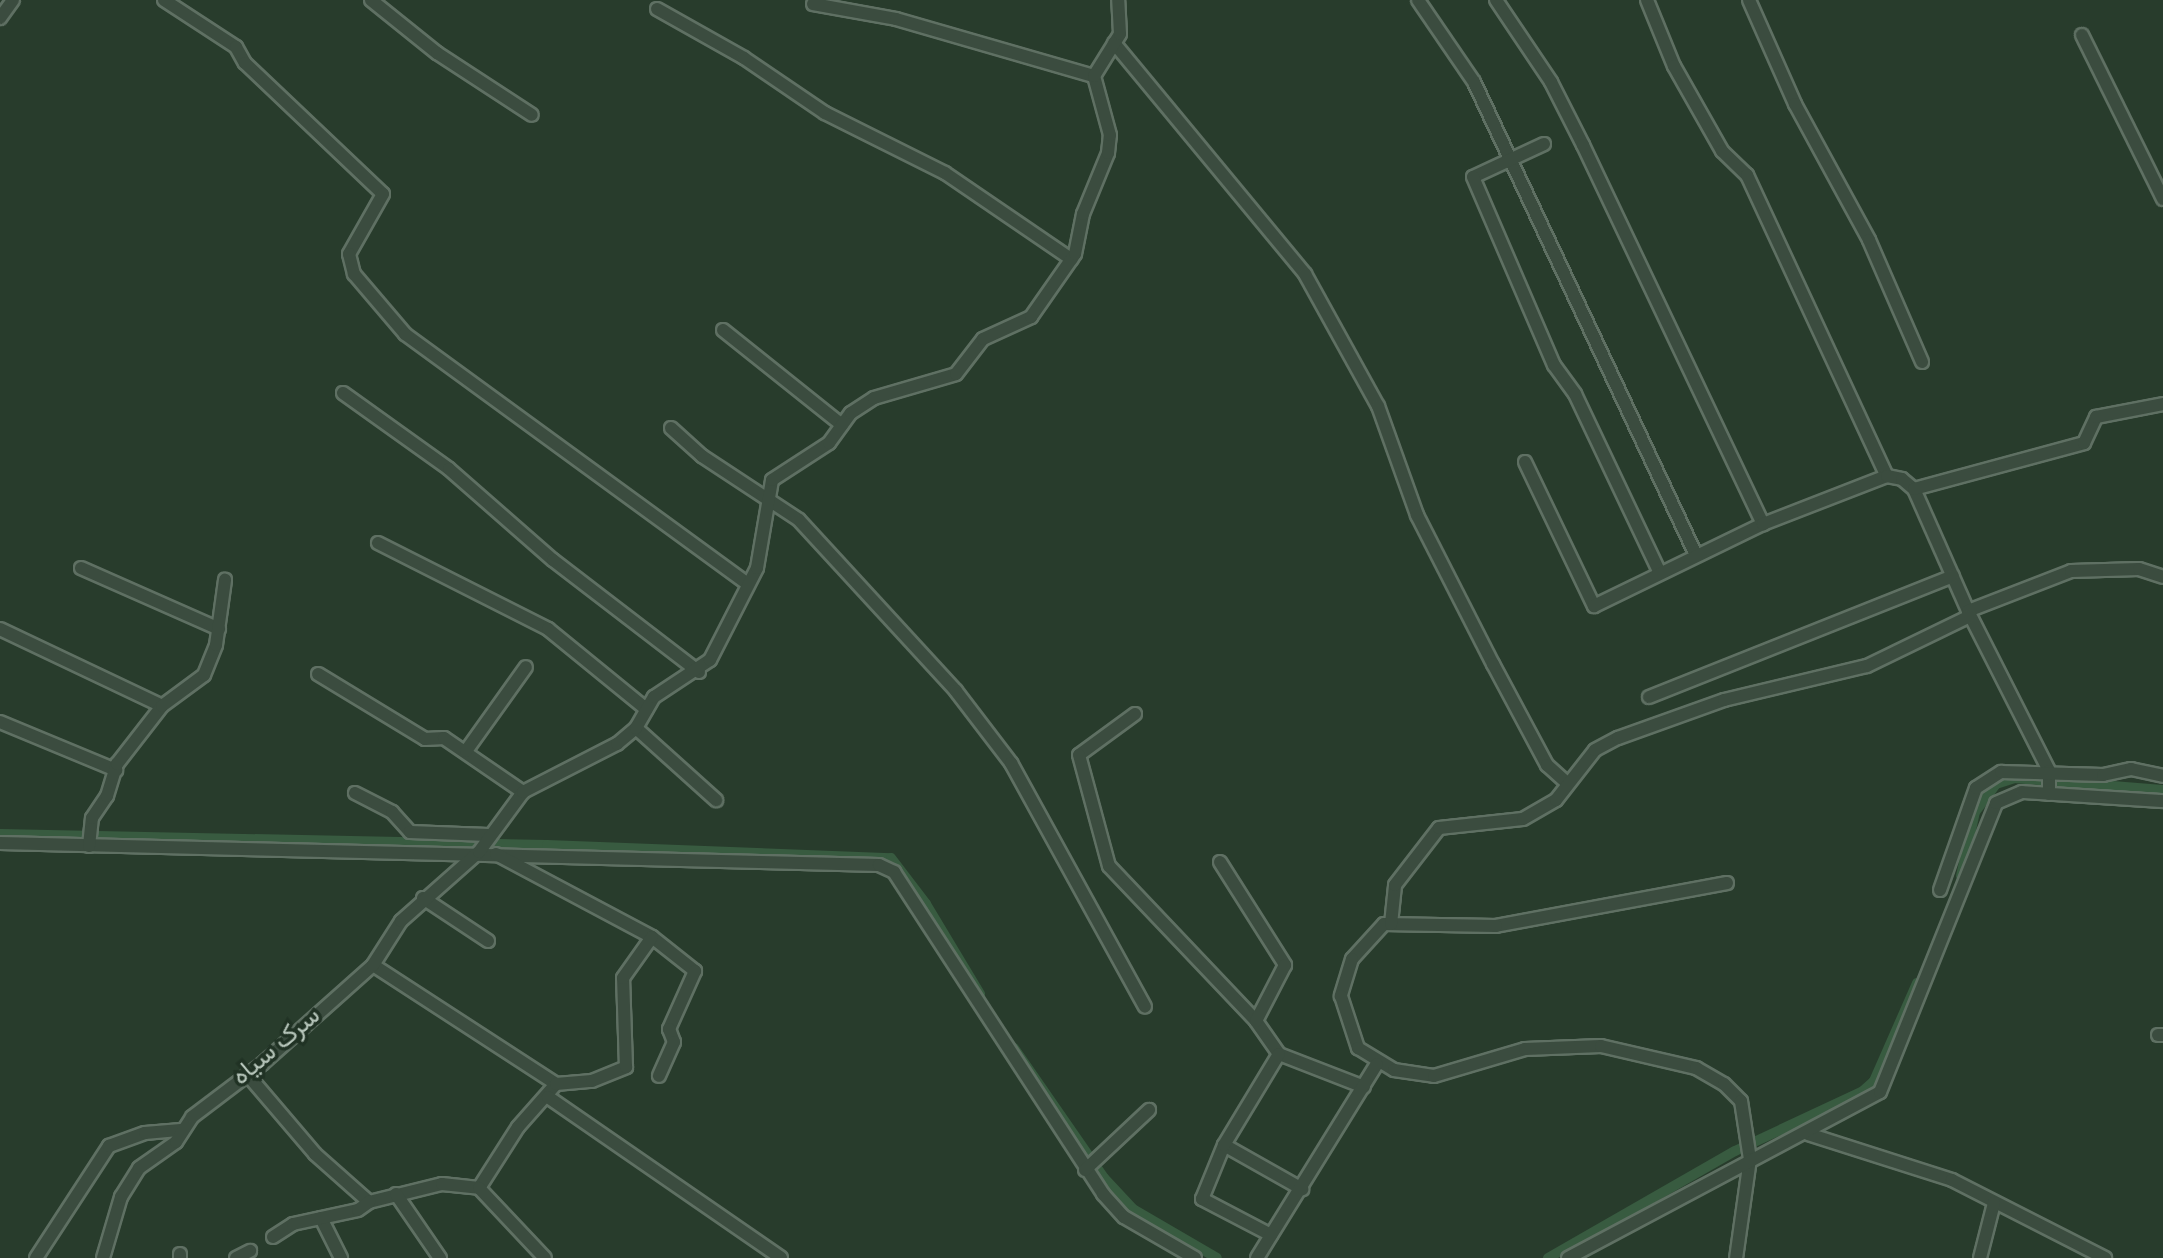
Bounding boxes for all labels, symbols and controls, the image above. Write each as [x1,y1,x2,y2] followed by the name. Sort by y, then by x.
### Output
[226,1001,328,1093] street label: سرک سیاه

